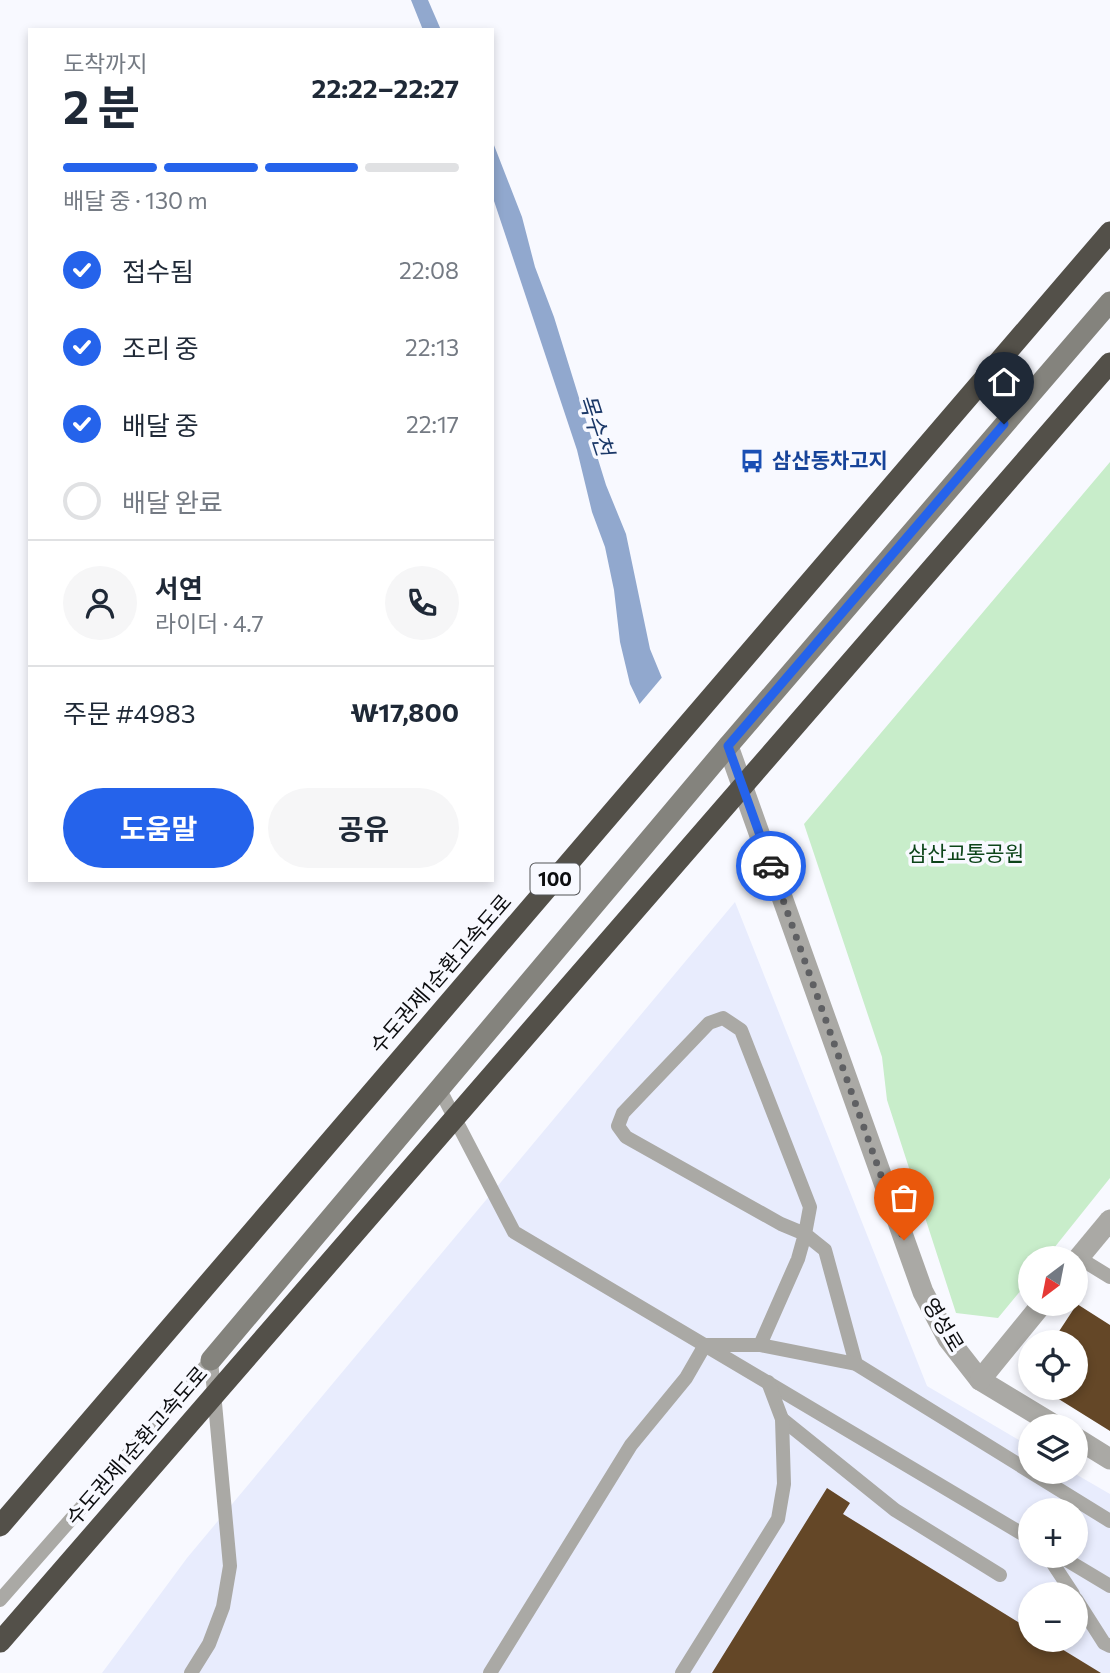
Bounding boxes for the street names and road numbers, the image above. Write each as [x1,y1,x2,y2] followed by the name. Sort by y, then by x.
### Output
[530,864,580,894] road number: 100
[364,889,516,1058] street label: 수도권제1순환고속도로
[919,1293,970,1356] street label: 영성로
[60,1361,212,1530] street label: 수도권제1순환고속도로

